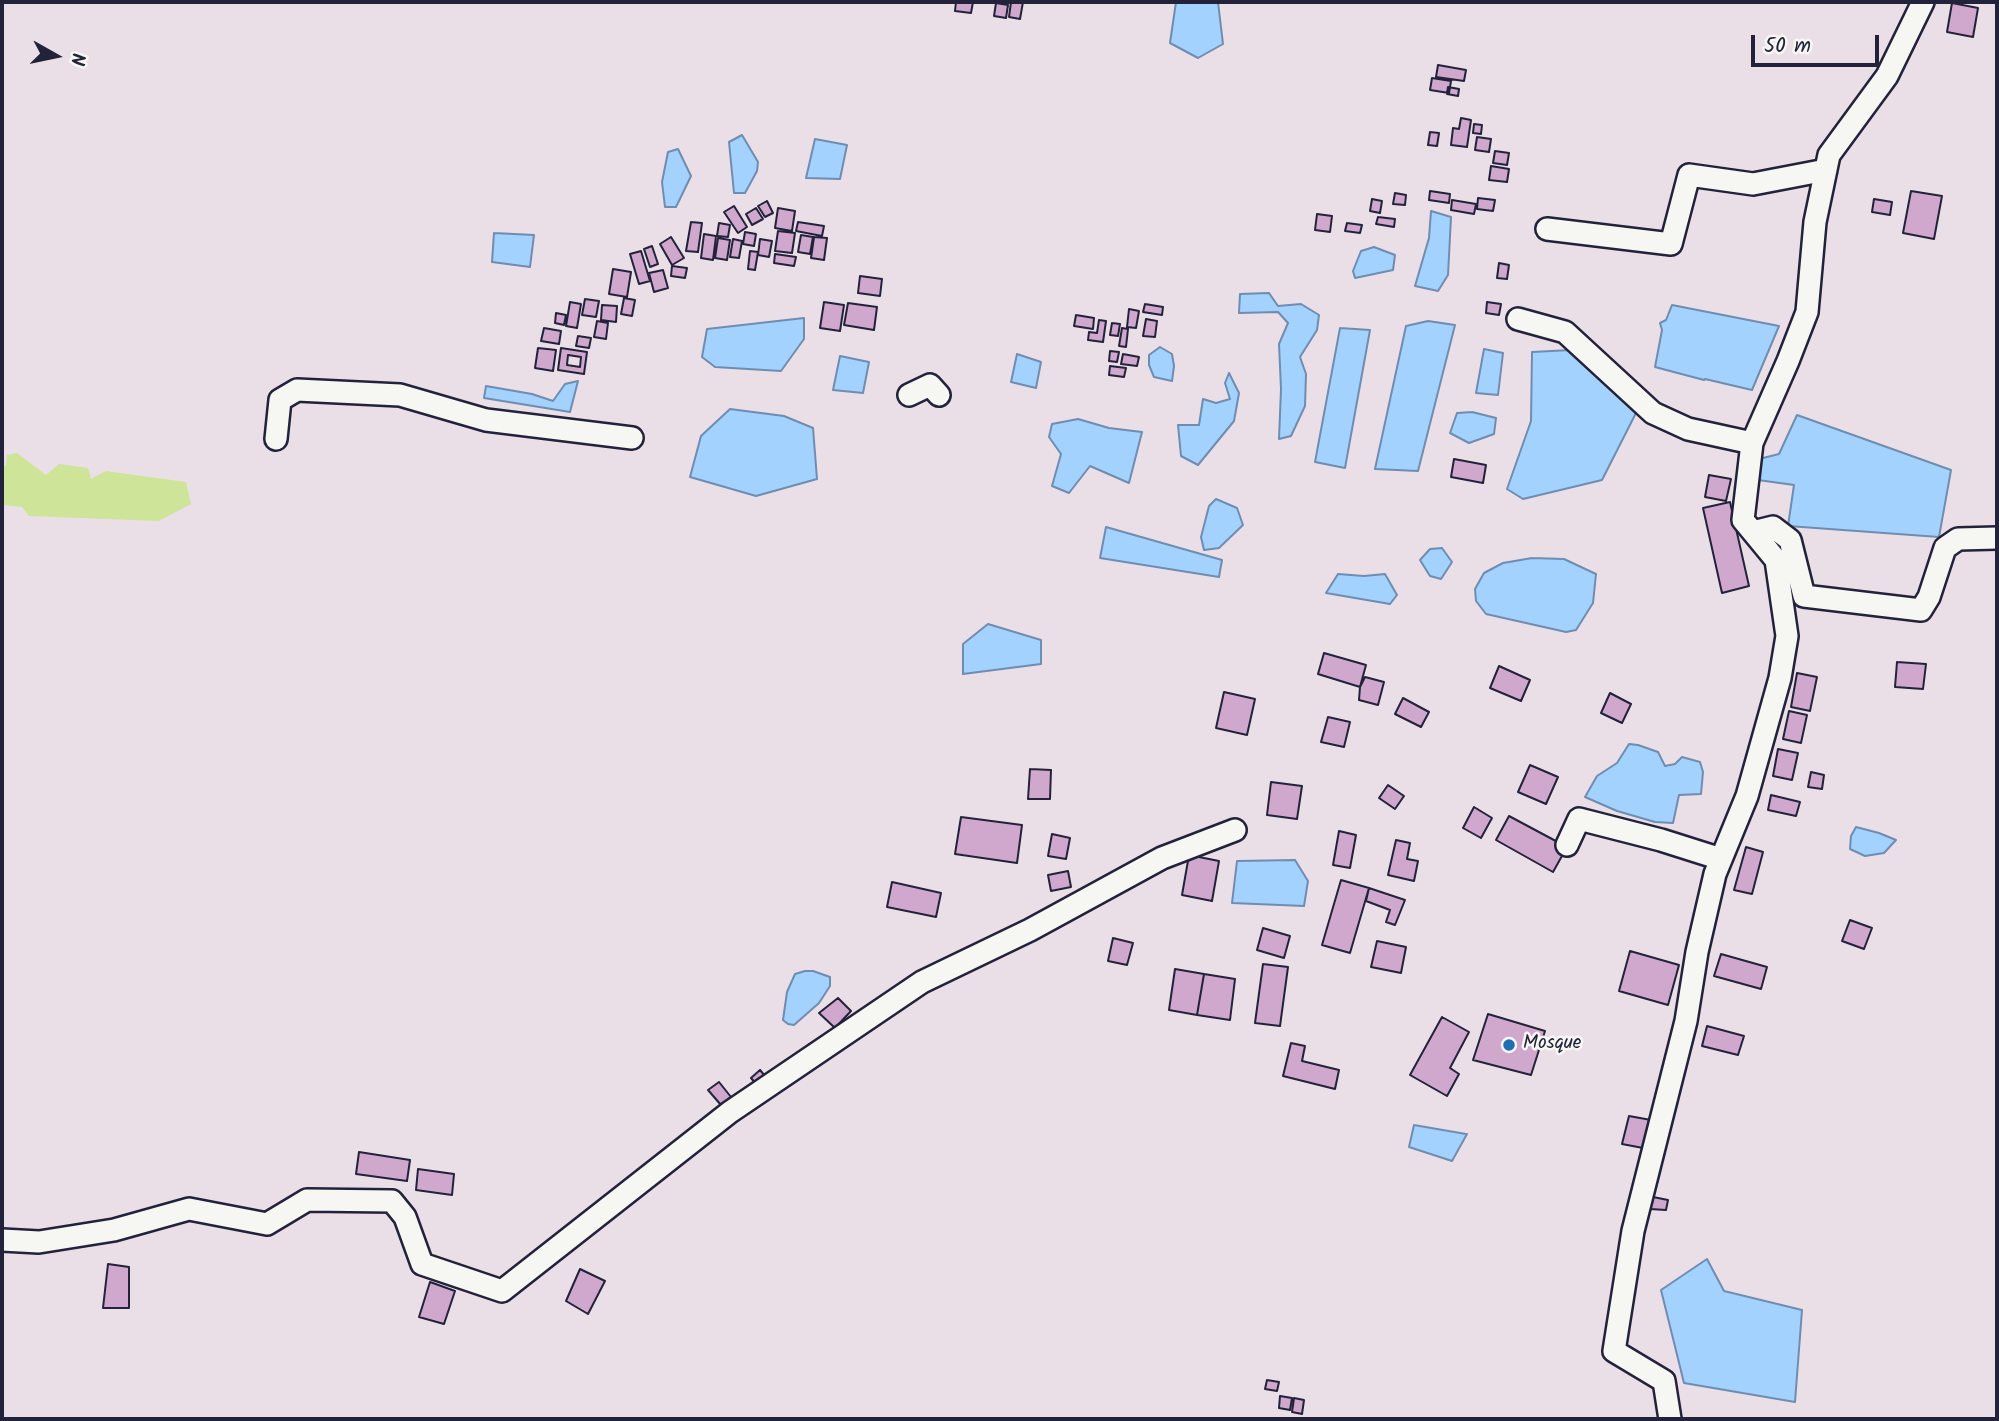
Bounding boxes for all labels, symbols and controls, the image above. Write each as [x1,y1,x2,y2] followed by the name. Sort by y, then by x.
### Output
[21,21,91,91] north arrow
[1754,21,1882,65] scale bar
[1764,30,1811,63] text: 50 m
[61,51,92,68] text: N
[1523,1034,1581,1056] place label: Mosque
[1501,1037,1517,1053] marker: Mosque

